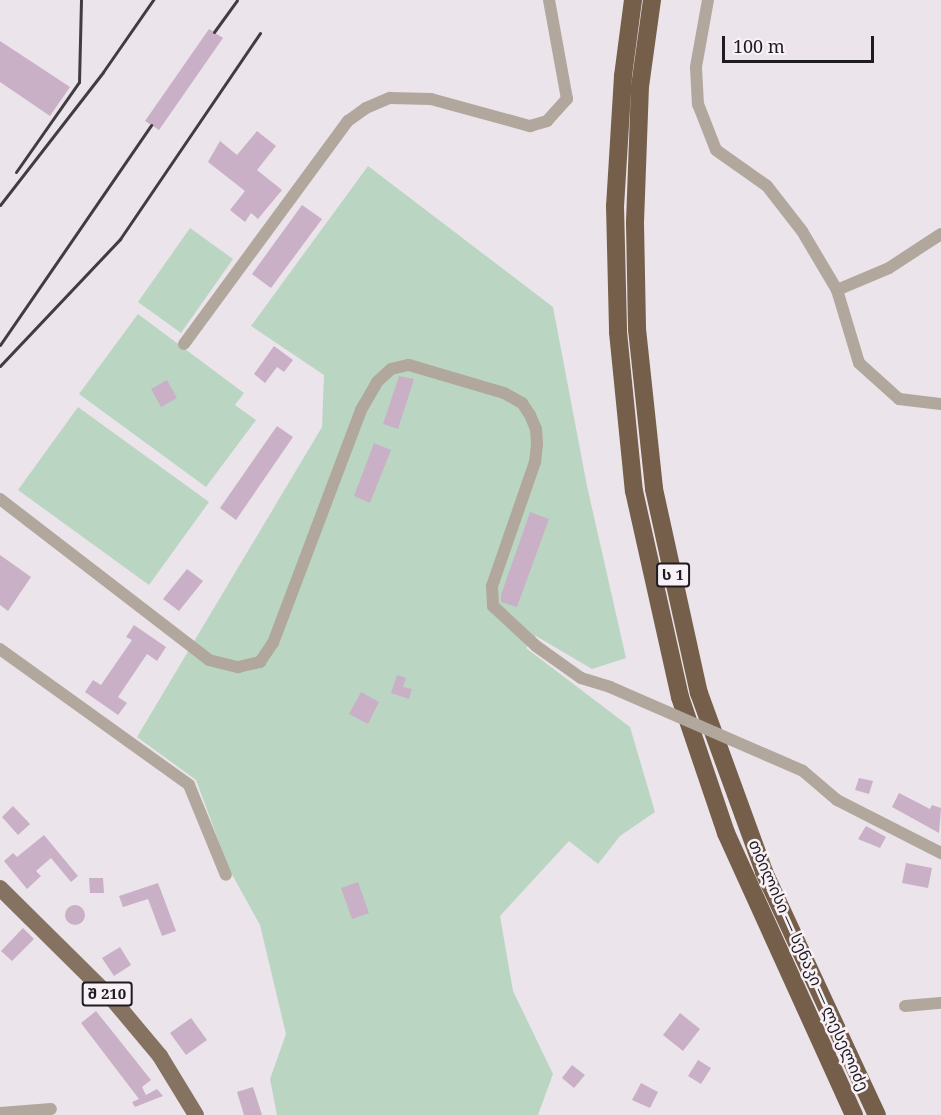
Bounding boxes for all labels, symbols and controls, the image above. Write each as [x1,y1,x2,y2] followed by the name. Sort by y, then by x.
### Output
[725,24,876,62] scale bar
[733,34,785,58] text: 100 m
[655,563,691,587] road number: ს 1
[745,836,873,1094] street label: თბილისი — სენაკი — ლესელიძე
[82,982,132,1006] road number: შ 210

